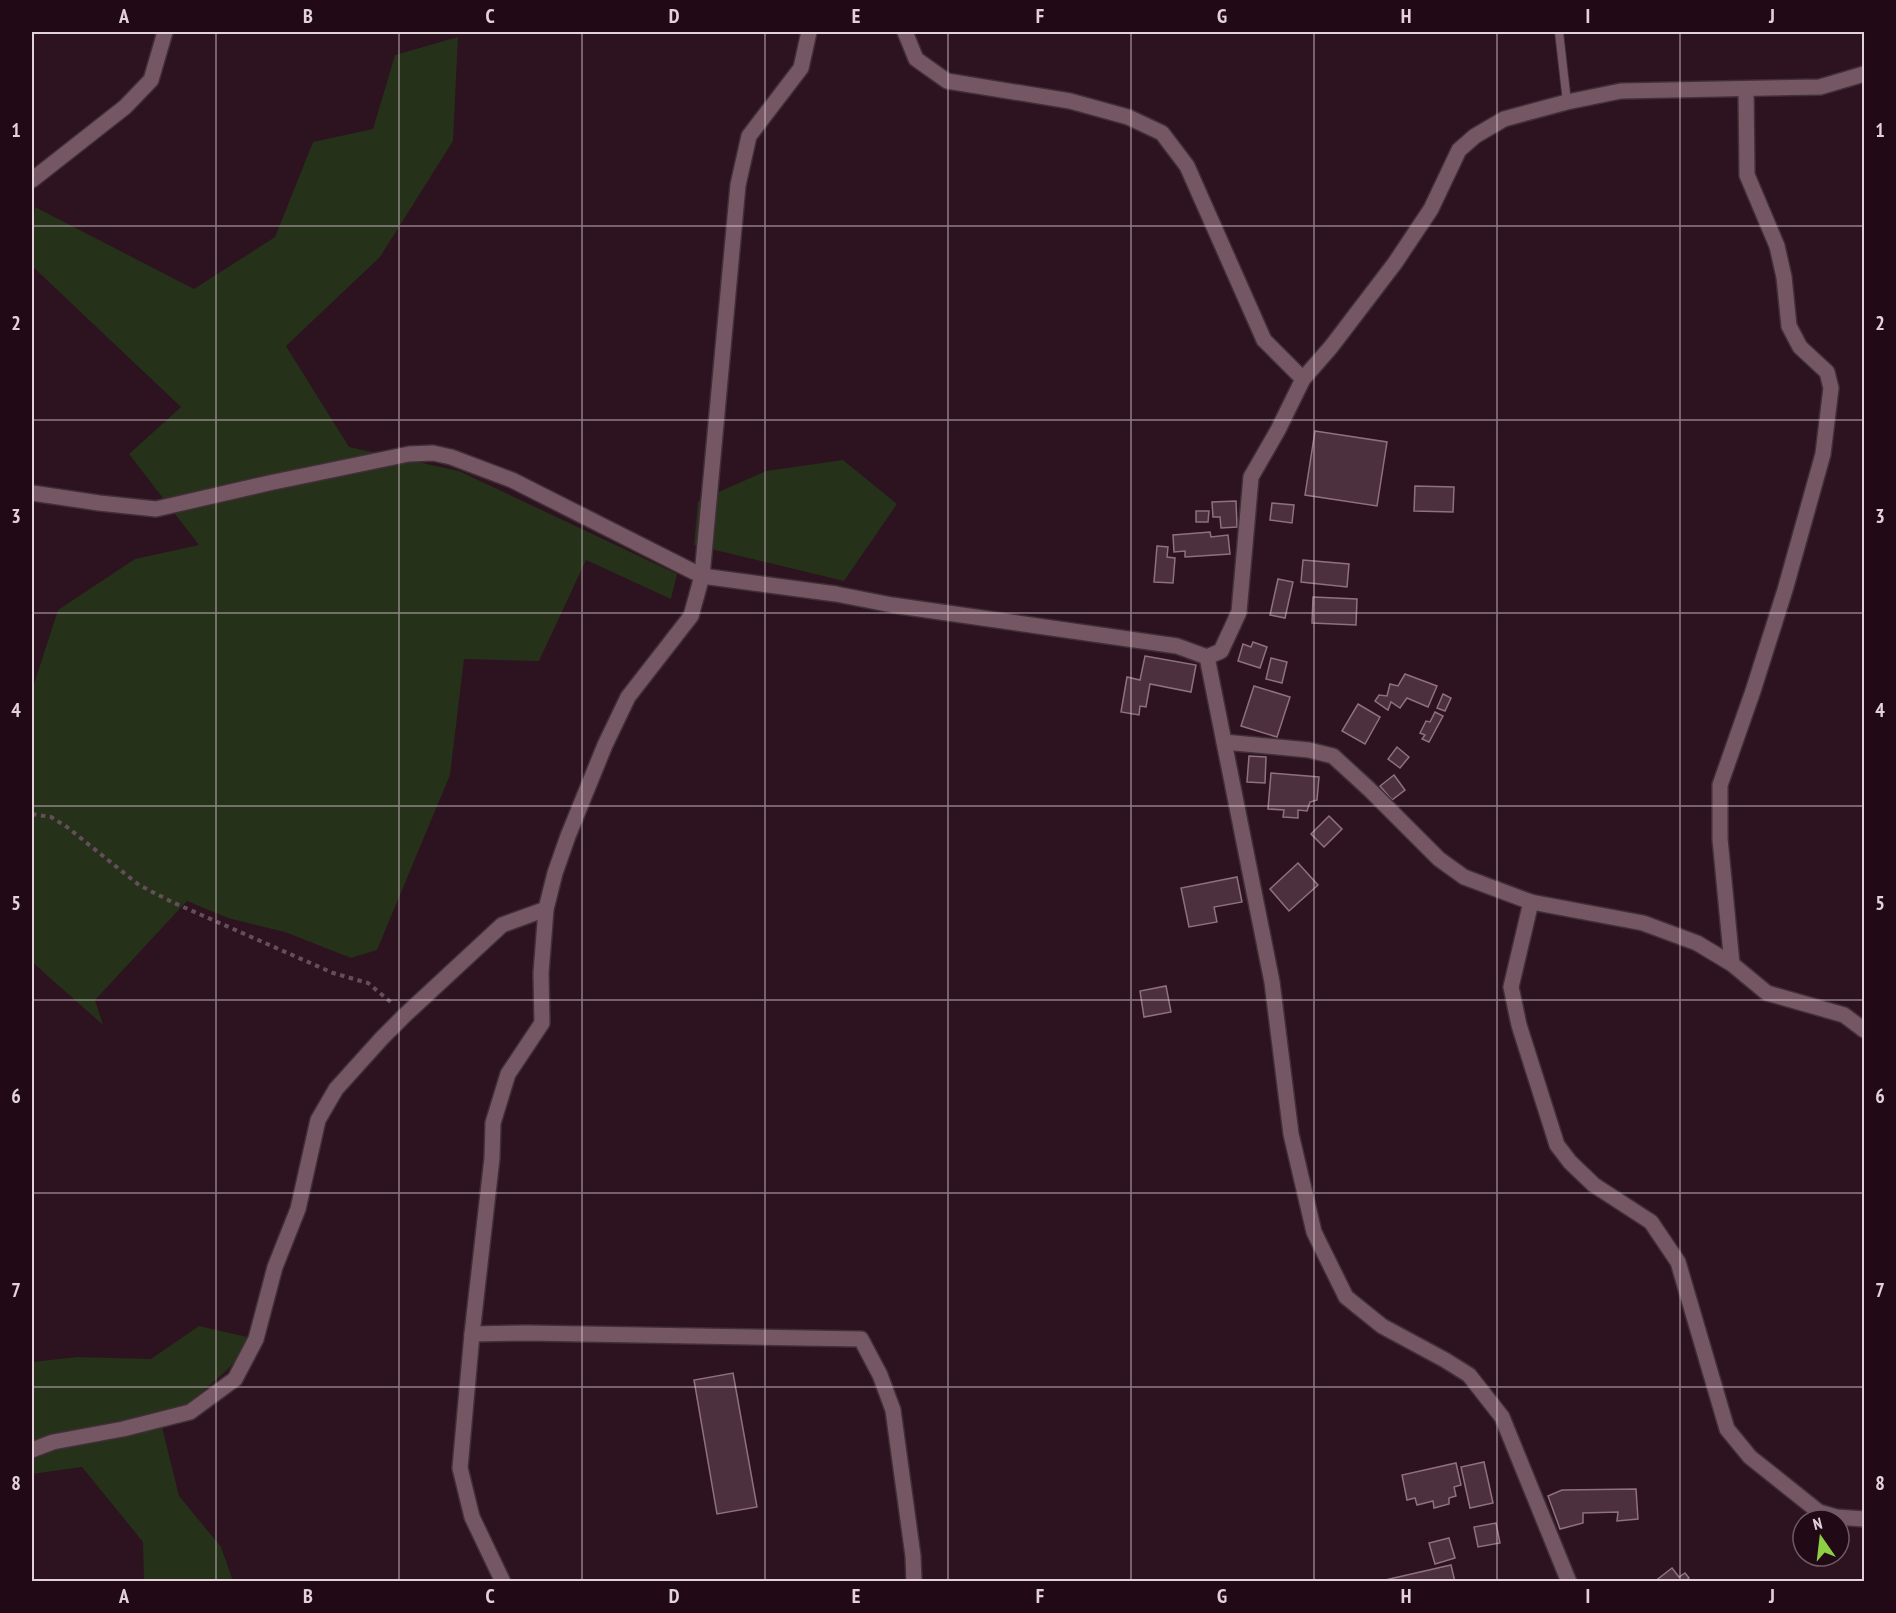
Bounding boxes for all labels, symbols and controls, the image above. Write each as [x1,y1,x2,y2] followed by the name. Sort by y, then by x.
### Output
[118,3,130,29] text: A
[303,3,313,29] text: B
[485,3,495,29] text: C
[669,3,680,29] text: D
[852,3,860,29] text: E
[1036,3,1044,29] text: F
[1217,3,1227,29] text: G
[1401,3,1411,29] text: H
[1586,3,1590,29] text: I
[1768,3,1775,29] text: J
[11,117,21,143] text: 1
[1875,117,1885,143] text: 1
[11,310,21,336] text: 2
[1875,310,1885,336] text: 2
[11,503,21,529] text: 3
[1875,503,1885,529] text: 3
[11,697,21,723] text: 4
[1875,697,1885,723] text: 4
[11,890,21,916] text: 5
[1875,890,1885,916] text: 5
[11,1083,21,1109] text: 6
[1875,1083,1885,1109] text: 6
[11,1277,21,1303] text: 7
[1875,1277,1885,1303] text: 7
[11,1470,21,1496] text: 8
[1875,1470,1885,1496] text: 8
[1791,1508,1851,1568] north arrow
[1811,1513,1824,1534] text: N
[118,1583,130,1609] text: A
[303,1583,313,1609] text: B
[485,1583,495,1609] text: C
[669,1583,680,1609] text: D
[852,1583,860,1609] text: E
[1036,1583,1044,1609] text: F
[1217,1583,1227,1609] text: G
[1401,1583,1411,1609] text: H
[1586,1583,1590,1609] text: I
[1768,1583,1775,1609] text: J

